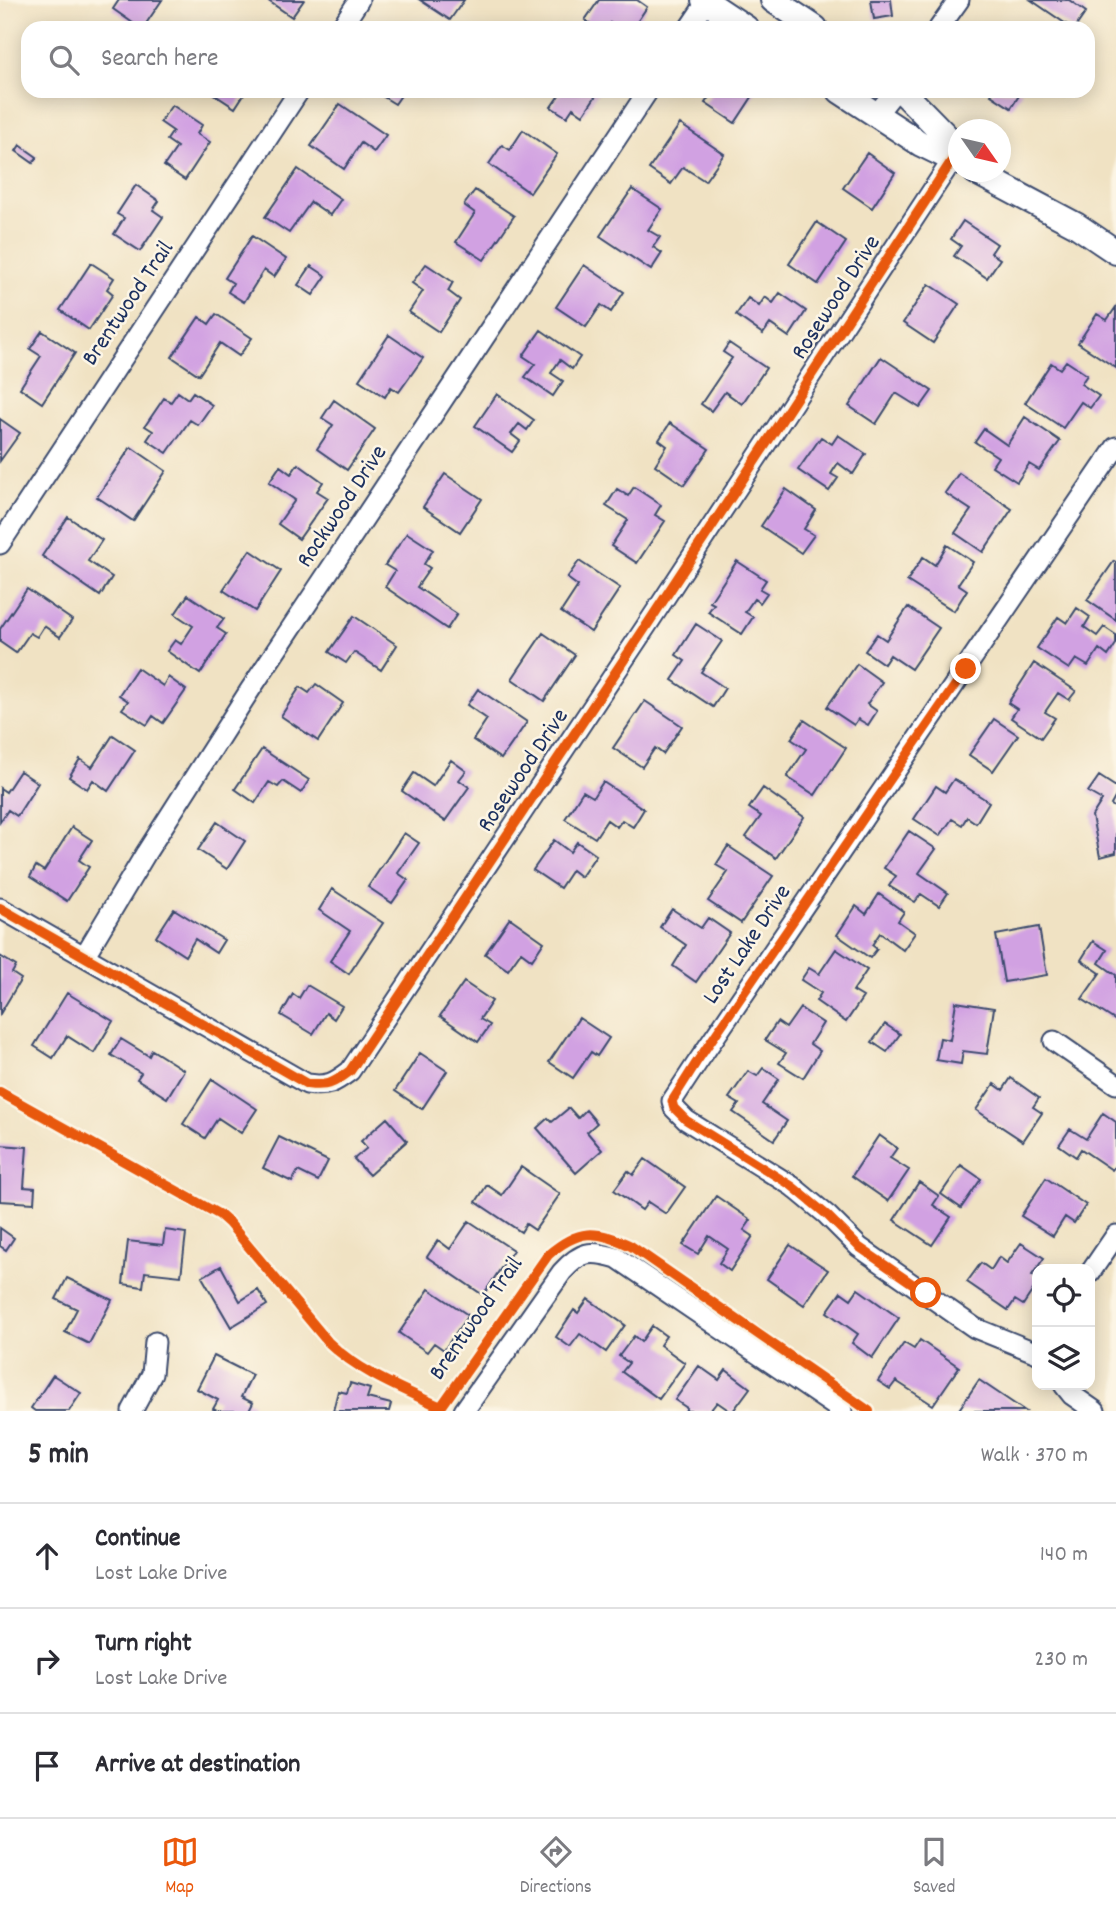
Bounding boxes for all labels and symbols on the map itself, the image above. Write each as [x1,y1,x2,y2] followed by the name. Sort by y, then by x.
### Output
[948,119,1011,182] north arrow
[784,229,890,367] street label: Rosewood Drive
[75,234,184,373] street label: Brentwood Trail
[289,439,397,575] street label: Rockwood Drive
[950,653,981,684] route end
[470,702,578,840] street label: Rosewood Drive
[695,878,801,1012] street label: Lost Lake Drive
[422,1250,532,1388] street label: Brentwood Trail
[910,1277,941,1308] route start

